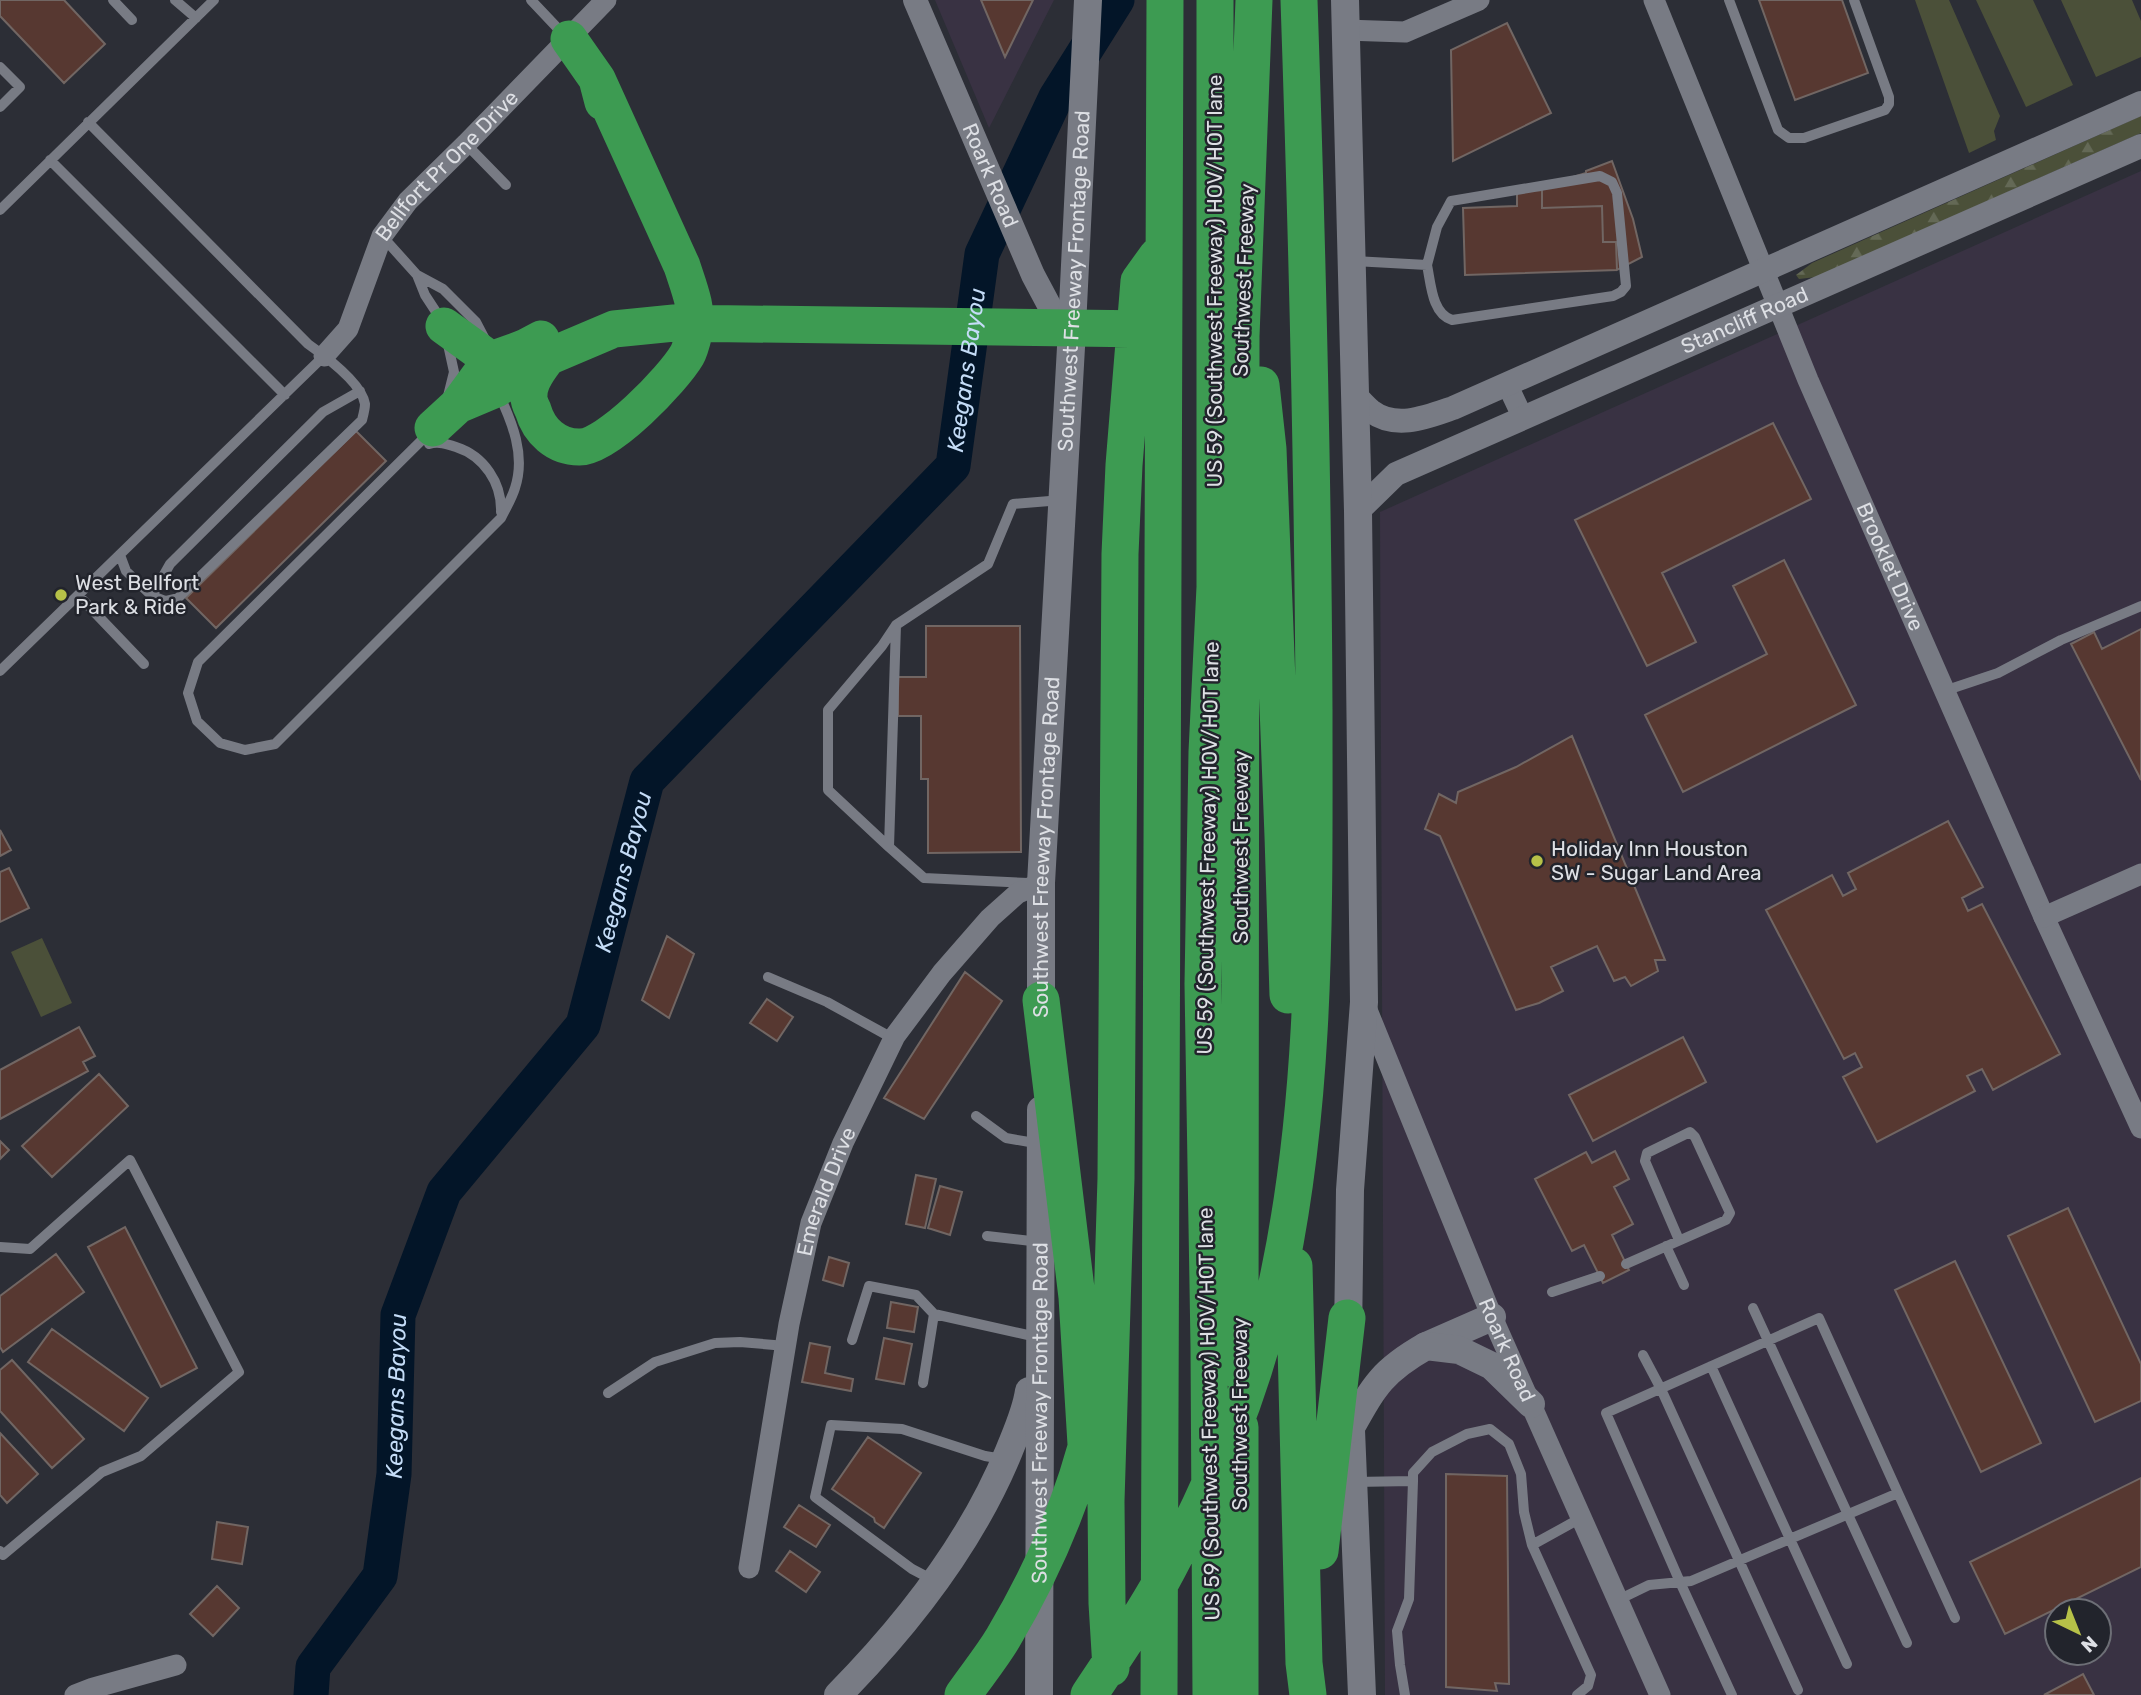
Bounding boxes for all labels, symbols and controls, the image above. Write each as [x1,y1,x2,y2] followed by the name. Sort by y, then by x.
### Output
[1202,74,1227,488] street label: US 59 (Southwest Freeway) HOV/HOT lane
[370,85,523,246] street label: Bellfort Pr One Drive
[1052,110,1095,452] street label: Southwest Freeway Frontage Road
[957,119,1024,231] street label: Roark Road
[1228,182,1259,377] street label: Southwest Freeway
[1677,281,1812,359] street label: Stancliff Road
[941,286,991,454] water label: Keegans Bayou
[1851,499,1930,635] street label: Brooklet Drive
[75,570,199,619] place label: West Bellfort Park & Ride
[53,587,69,603] marker: West Bellfort Park & Ride
[1191,641,1224,1055] street label: US 59 (Southwest Freeway) HOV/HOT lane
[1028,676,1065,1018] street label: Southwest Freeway Frontage Road
[1228,750,1253,944] street label: Southwest Freeway
[589,788,658,955] water label: Keegans Bayou
[1551,836,1762,885] place label: Holiday Inn Houston SW - Sugar Land Area
[1529,853,1545,869] marker: Holiday Inn Houston SW - Sugar Land Area
[791,1123,861,1258] street label: Emerald Drive
[1192,1207,1225,1621] street label: US 59 (Southwest Freeway) HOV/HOT lane
[1026,1242,1053,1584] street label: Southwest Freeway Frontage Road
[1474,1294,1541,1406] street label: Roark Road
[380,1313,412,1479] water label: Keegans Bayou
[1227,1317,1252,1511] street label: Southwest Freeway
[2043,1597,2113,1667] north arrow
[2076,1631,2102,1657] text: N

